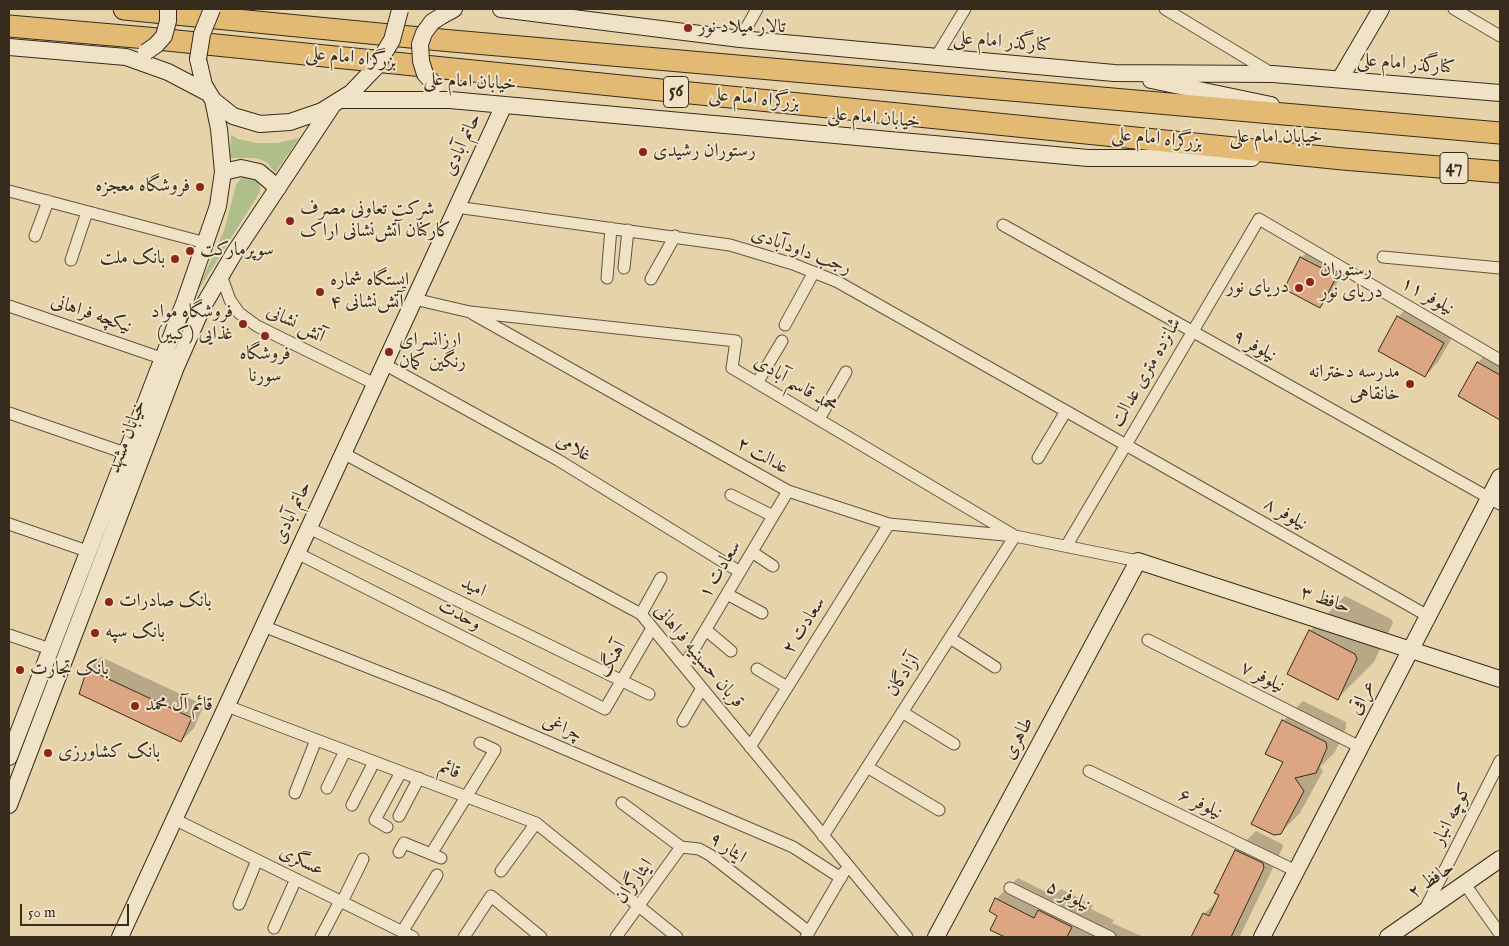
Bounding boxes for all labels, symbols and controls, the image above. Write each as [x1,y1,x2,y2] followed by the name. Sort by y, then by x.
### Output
[698,17,785,39] place label: تالار میلاد نور
[682,22,694,34] marker: تالار میلاد نور
[952,27,1052,59] street label: کنارگذر امام علی
[305,43,397,75] street label: بزرگراه امام علی
[1356,49,1456,81] street label: کنارگذر امام علی
[423,69,517,97] street label: خیابان امام علی
[664,76,688,108] road number: 56
[708,84,800,116] street label: بزرگراه امام علی
[827,104,921,134] street label: خیابان امام علی
[439,110,487,180] street label: حاتم آبادی
[1111,124,1203,156] street label: بزرگراه امام علی
[1229,127,1323,149] street label: خیابان امام علی
[653,141,756,163] place label: رستوران رشیدی
[637,146,649,158] marker: رستوران رشیدی
[1440,152,1468,184] road number: 47
[95,176,190,198] place label: فروشگاه معجزه
[194,181,206,193] marker: فروشگاه معجزه
[300,199,451,243] place label: شرکت تعاونی مصرف کارکنان آتش‌نشانی اراک
[284,215,296,227] marker: شرکت تعاونی مصرف کارکنان آتش‌نشانی اراک
[748,223,854,281] street label: رجب داودآبادی
[200,240,274,262] place label: سوپرمارکت
[184,245,196,257] marker: سوپرمارکت
[100,248,165,270] place label: بانک ملت
[169,253,181,265] marker: بانک ملت
[1320,260,1383,304] place label: رستوران دریای نور
[330,270,409,314] place label: ایستگاه شماره ۴ آتش‌نشانی
[1396,273,1458,321] street label: نیلوفر ۱۱
[1304,276,1316,288] marker: رستوران دریای نور
[1226,277,1289,299] place label: دریای نور
[1293,282,1305,294] marker: دریای نور
[314,286,326,298] marker: ایستگاه شماره ۴ آتش‌نشانی
[47,291,135,339] street label: نیکچه فراهانی
[262,301,328,349] street label: آتش نشانی
[151,302,233,346] place label: فروشگاه مواد غذایی (کبیر)
[1107,314,1187,432] street label: شانزده متری عدالت
[237,318,249,330] marker: فروشگاه مواد غذایی (کبیر)
[1228,326,1280,368] street label: نیلوفر ۹
[259,330,271,342] marker: فروشگاه سورنا
[399,330,466,374] place label: ارزانسرای رنگین کمان
[239,344,291,388] place label: فروشگاه سورنا
[383,346,395,358] marker: ارزانسرای رنگین کمان
[749,351,841,419] street label: محمد قاسم آبادی
[1309,362,1400,406] place label: مدرسه دخترانه خانقاهی
[1404,378,1416,390] marker: مدرسه دخترانه خانقاهی
[104,397,152,477] street label: خیابان مشهد
[551,430,595,468] street label: غلامی
[732,433,792,481] street label: عدالت ۲
[269,478,317,548] street label: حاتم آبادی
[1259,493,1311,537] street label: نیلوفر ۸
[695,537,747,603] street label: سعادت ۱
[457,572,489,604] street label: امید
[1297,582,1353,620] street label: حافظ ۳
[119,591,212,613] place label: بانک صادرات
[779,593,831,659] street label: سعادت ۲
[433,595,485,637] street label: وحدت
[103,596,115,608] marker: بانک صادرات
[648,601,748,713] street label: قربان حسینیه فراهانی
[105,622,165,644] place label: بانک سپه
[89,627,101,639] marker: بانک سپه
[593,637,633,683] street label: آهنگ
[882,650,926,702] street label: آزادگان
[1236,657,1288,699] street label: نیلوفر ۷
[30,659,109,681] place label: بانک تجارت
[14,664,26,676] marker: بانک تجارت
[1345,677,1381,719] street label: عراقی
[145,695,213,717] place label: قائم آل محمد
[129,700,141,712] marker: قائم آل محمد
[539,710,585,748] street label: چراغی
[998,714,1040,764] street label: طاهری
[58,742,160,764] place label: بانک کشاورزی
[42,747,54,759] marker: بانک کشاورزی
[435,757,463,785] street label: قائم
[1428,780,1478,850] street label: کوچه انبار
[1174,785,1226,825] street label: نیلوفر ۶
[704,828,750,870] street label: ایثار ۹
[275,841,327,883] street label: عسگری
[611,855,659,909] street label: ایثارگران
[1405,857,1459,905] street label: حافظ ۲
[1042,877,1094,917] street label: نیلوفر ۵
[22,894,131,926] scale bar
[28,903,56,922] text: 50 m

